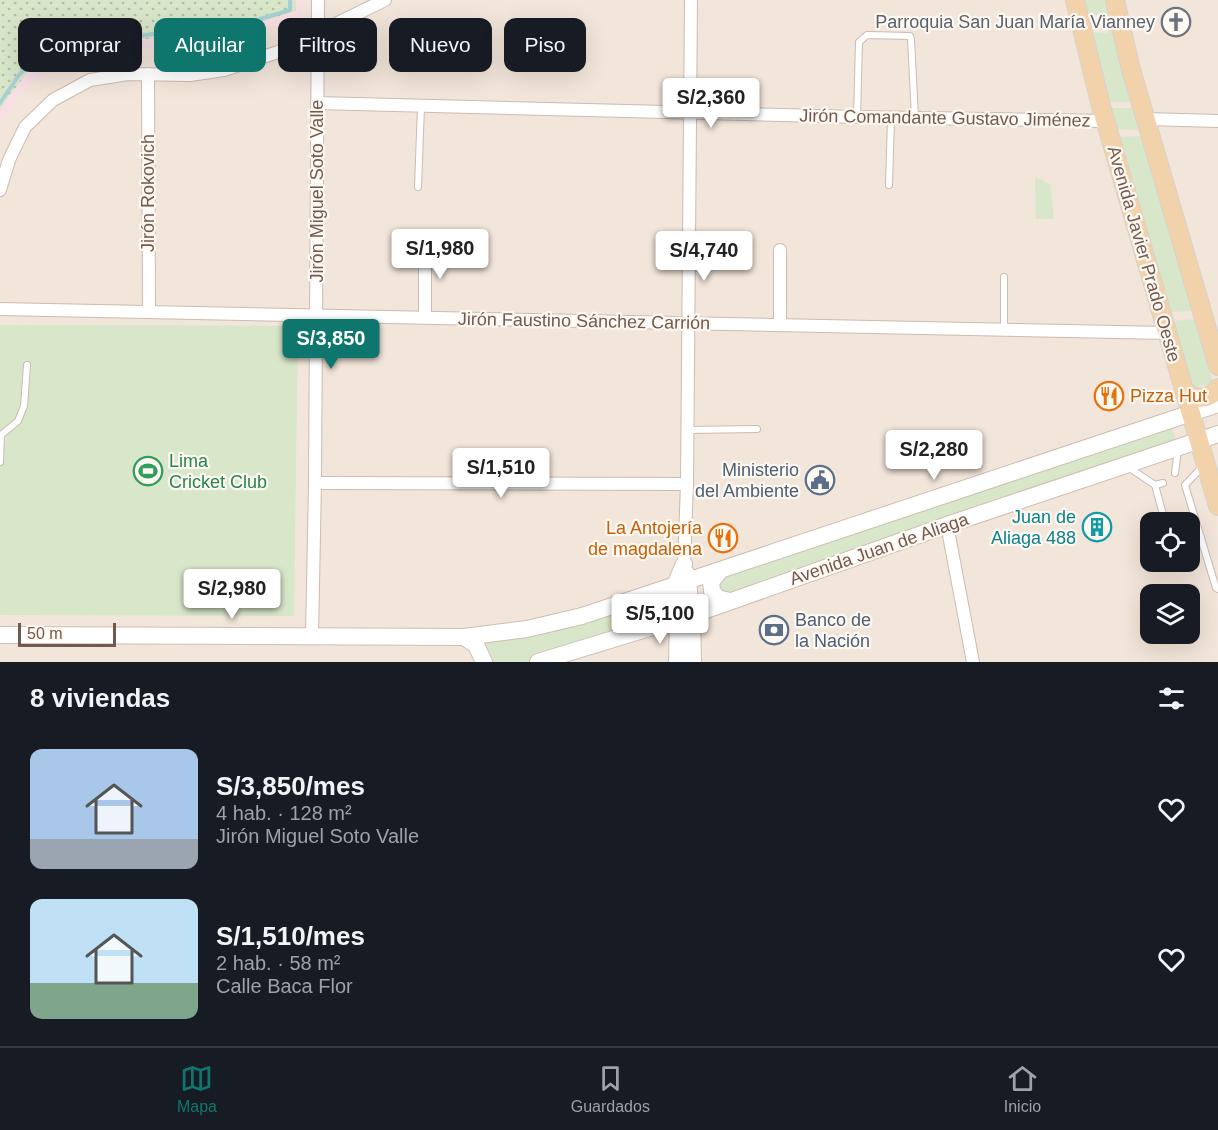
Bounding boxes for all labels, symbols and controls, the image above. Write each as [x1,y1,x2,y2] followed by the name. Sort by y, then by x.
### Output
[1160,6,1192,38] church icon: Parroquia San Juan María Vianney
[875,12,1155,32] place label: Parroquia San Juan María Vianney
[18,18,142,72] chip: Comprar
[154,18,266,72] chip: Alquilar
[278,18,377,72] chip: Filtros
[389,18,492,72] chip: Nuevo
[504,18,586,72] chip: Piso
[656,78,766,129] pin: S/2,360
[677,86,745,108] text: S/2,360
[307,100,327,282] street label: Jirón Miguel Soto Valle
[799,105,1091,131] street label: Jirón Comandante Gustavo Jiménez
[138,134,158,252] street label: Jirón Rokovich
[1104,144,1184,364] street label: Avenida Javier Prado Oeste
[385,229,495,280] pin: S/1,980
[649,231,759,282] pin: S/4,740
[406,237,474,259] text: S/1,980
[670,239,738,261] text: S/4,740
[458,309,710,333] street label: Jirón Faustino Sánchez Carrión
[276,319,386,370] pin: S/3,850
[297,327,365,349] text: S/3,850
[1093,380,1125,412] restaurant icon: Pizza Hut
[1130,386,1207,406] place label: Pizza Hut
[879,430,989,481] pin: S/2,280
[900,438,968,460] text: S/2,280
[446,448,556,499] pin: S/1,510
[169,451,267,492] place label: Lima Cricket Club
[132,455,164,487] sports icon: Lima Cricket Club
[467,456,535,478] text: S/1,510
[695,460,799,501] place label: Ministerio del Ambiente
[804,464,836,496] public building icon: Ministerio del Ambiente
[991,507,1076,548] place label: Juan de Aliaga 488
[787,509,972,589] street label: Avenida Juan de Aliaga
[1081,511,1113,543] building icon: Juan de Aliaga 488
[1140,512,1200,644] map controls
[1140,512,1200,572] button: locate
[588,518,703,559] place label: La Antojería de magdalena
[707,522,739,554] restaurant icon: La Antojería de magdalena
[177,569,287,620] pin: S/2,980
[198,577,266,599] text: S/2,980
[1140,584,1200,644] button: layers
[605,594,715,645] pin: S/5,100
[626,602,694,624] text: S/5,100
[795,610,871,651] place label: Banco de la Nación
[758,614,790,646] bank icon: Banco de la Nación
[18,620,116,648] scale bar
[27,625,63,642] text: 50 m
[1155,682,1188,715] icon: filters
[30,683,170,713] text: 8 viviendas
[216,771,365,801] text: S/3,850/mes
[78,773,150,845] icon: home
[1155,793,1188,826] icon: heart
[216,802,352,824] text: 4 hab. · 128 m²
[216,825,419,847] text: Jirón Miguel Soto Valle
[216,921,365,951] text: S/1,510/mes
[78,923,150,995] icon: home
[1155,943,1188,976] icon: heart
[216,952,341,974] text: 2 hab. · 58 m²
[216,975,353,997] text: Calle Baca Flor
[177,1062,217,1116] tab: Mapa
[571,1062,650,1116] tab: Guardados
[1004,1062,1041,1116] tab: Inicio

